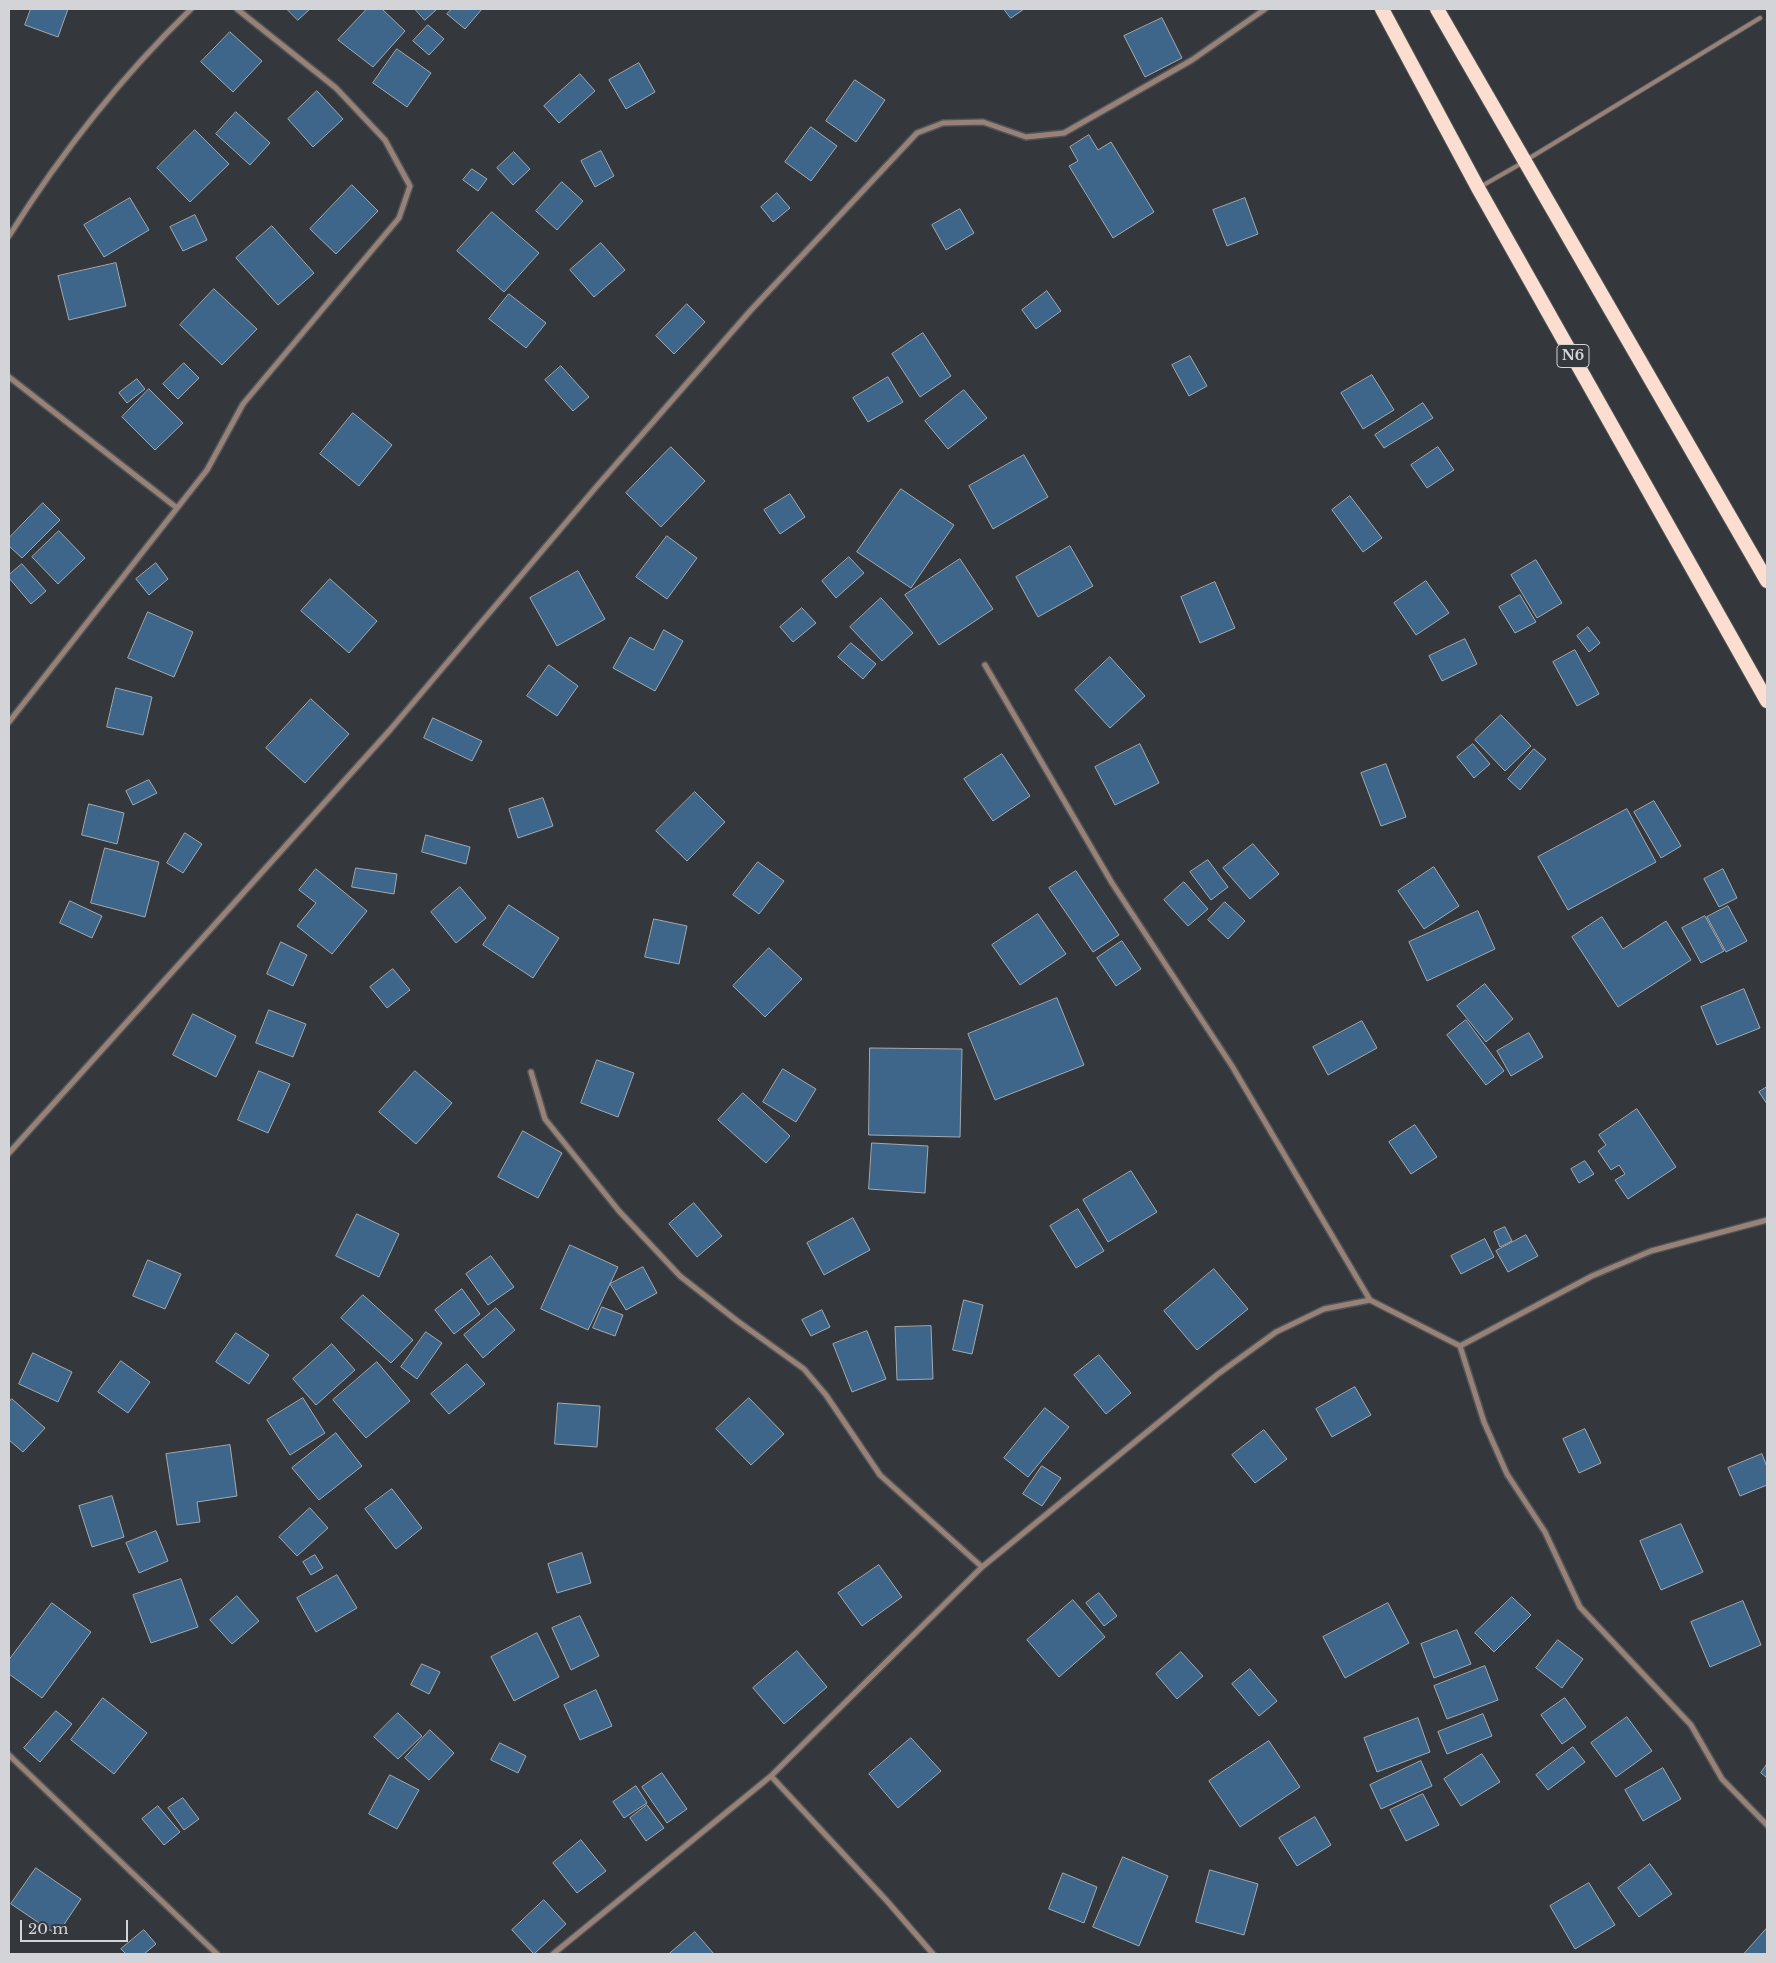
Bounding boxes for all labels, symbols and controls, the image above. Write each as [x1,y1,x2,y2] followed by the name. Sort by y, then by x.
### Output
[1557,344,1589,368] road number: N6
[22,1910,130,1942] scale bar
[28,1919,68,1938] text: 20 m

